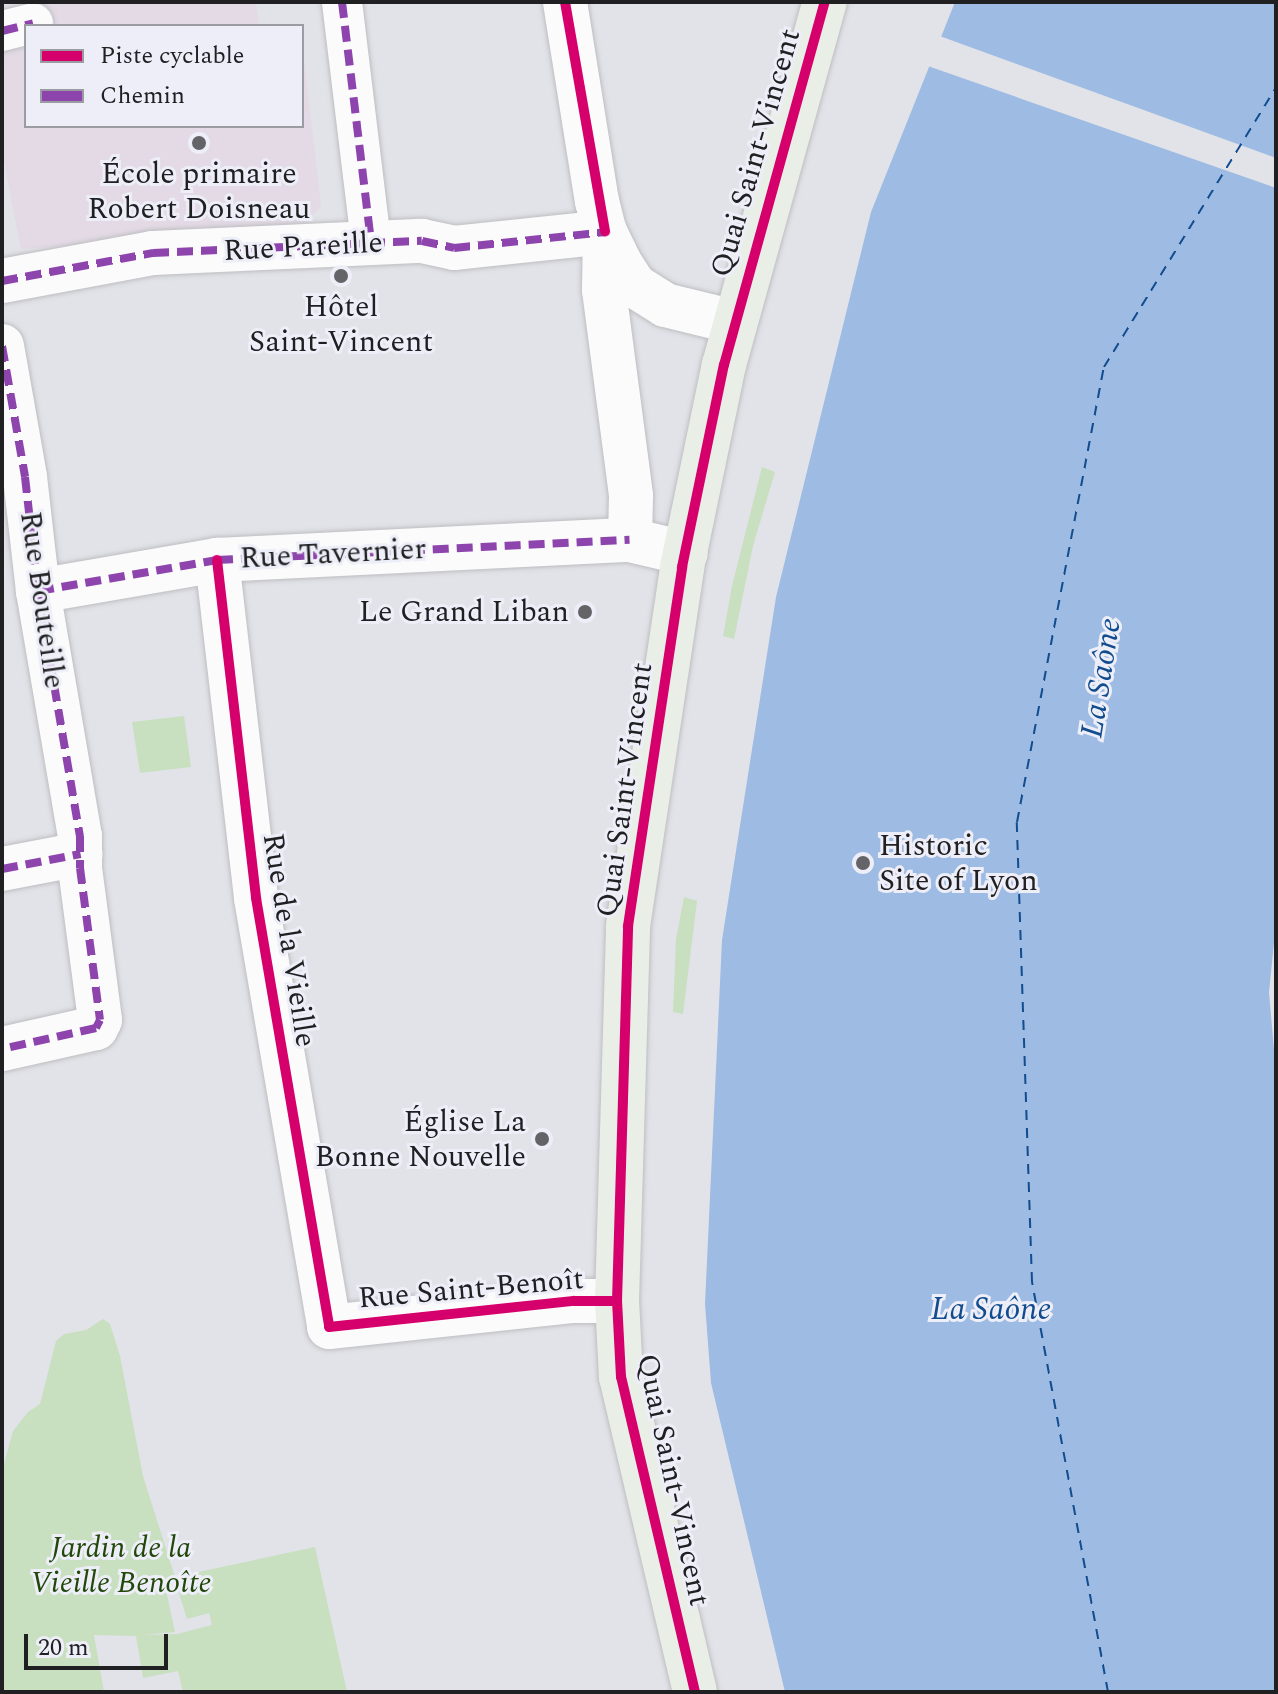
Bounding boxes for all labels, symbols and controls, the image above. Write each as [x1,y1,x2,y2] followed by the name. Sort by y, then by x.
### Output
[24,24,304,128] legend
[703,25,809,281] street label: Quai Saint-Vincent
[100,38,244,74] text: Piste cyclable
[100,78,185,114] text: Chemin
[190,134,208,152] marker: École primaire Robert Doisneau
[88,156,310,226] place label: École primaire Robert Doisneau
[222,225,384,269] street label: Rue Pareille
[332,267,350,285] marker: Hôtel Saint-Vincent
[249,289,433,360] place label: Hôtel Saint-Vincent
[12,509,72,691] street label: Rue Bouteille
[239,531,427,577] street label: Rue Tavernier
[359,594,569,630] place label: Le Grand Liban
[576,603,594,621] marker: Le Grand Liban
[1074,615,1130,741] water label: La Saône
[589,660,661,920] street label: Quai Saint-Vincent
[879,828,1038,898] place label: Historic Site of Lyon
[254,830,324,1050] street label: Rue de la Vieille
[854,854,872,872] marker: Historic Site of Lyon
[315,1104,526,1174] place label: Église La Bonne Nouvelle
[533,1130,551,1148] marker: Église La Bonne Nouvelle
[357,1261,585,1317] street label: Rue Saint-Benoît
[931,1291,1051,1329] water label: La Saône
[629,1351,717,1609] street label: Quai Saint-Vincent
[30,1530,212,1600] park label: Jardin de la Vieille Benoîte
[28,1618,172,1668] scale bar
[38,1630,89,1666] text: 20 m

